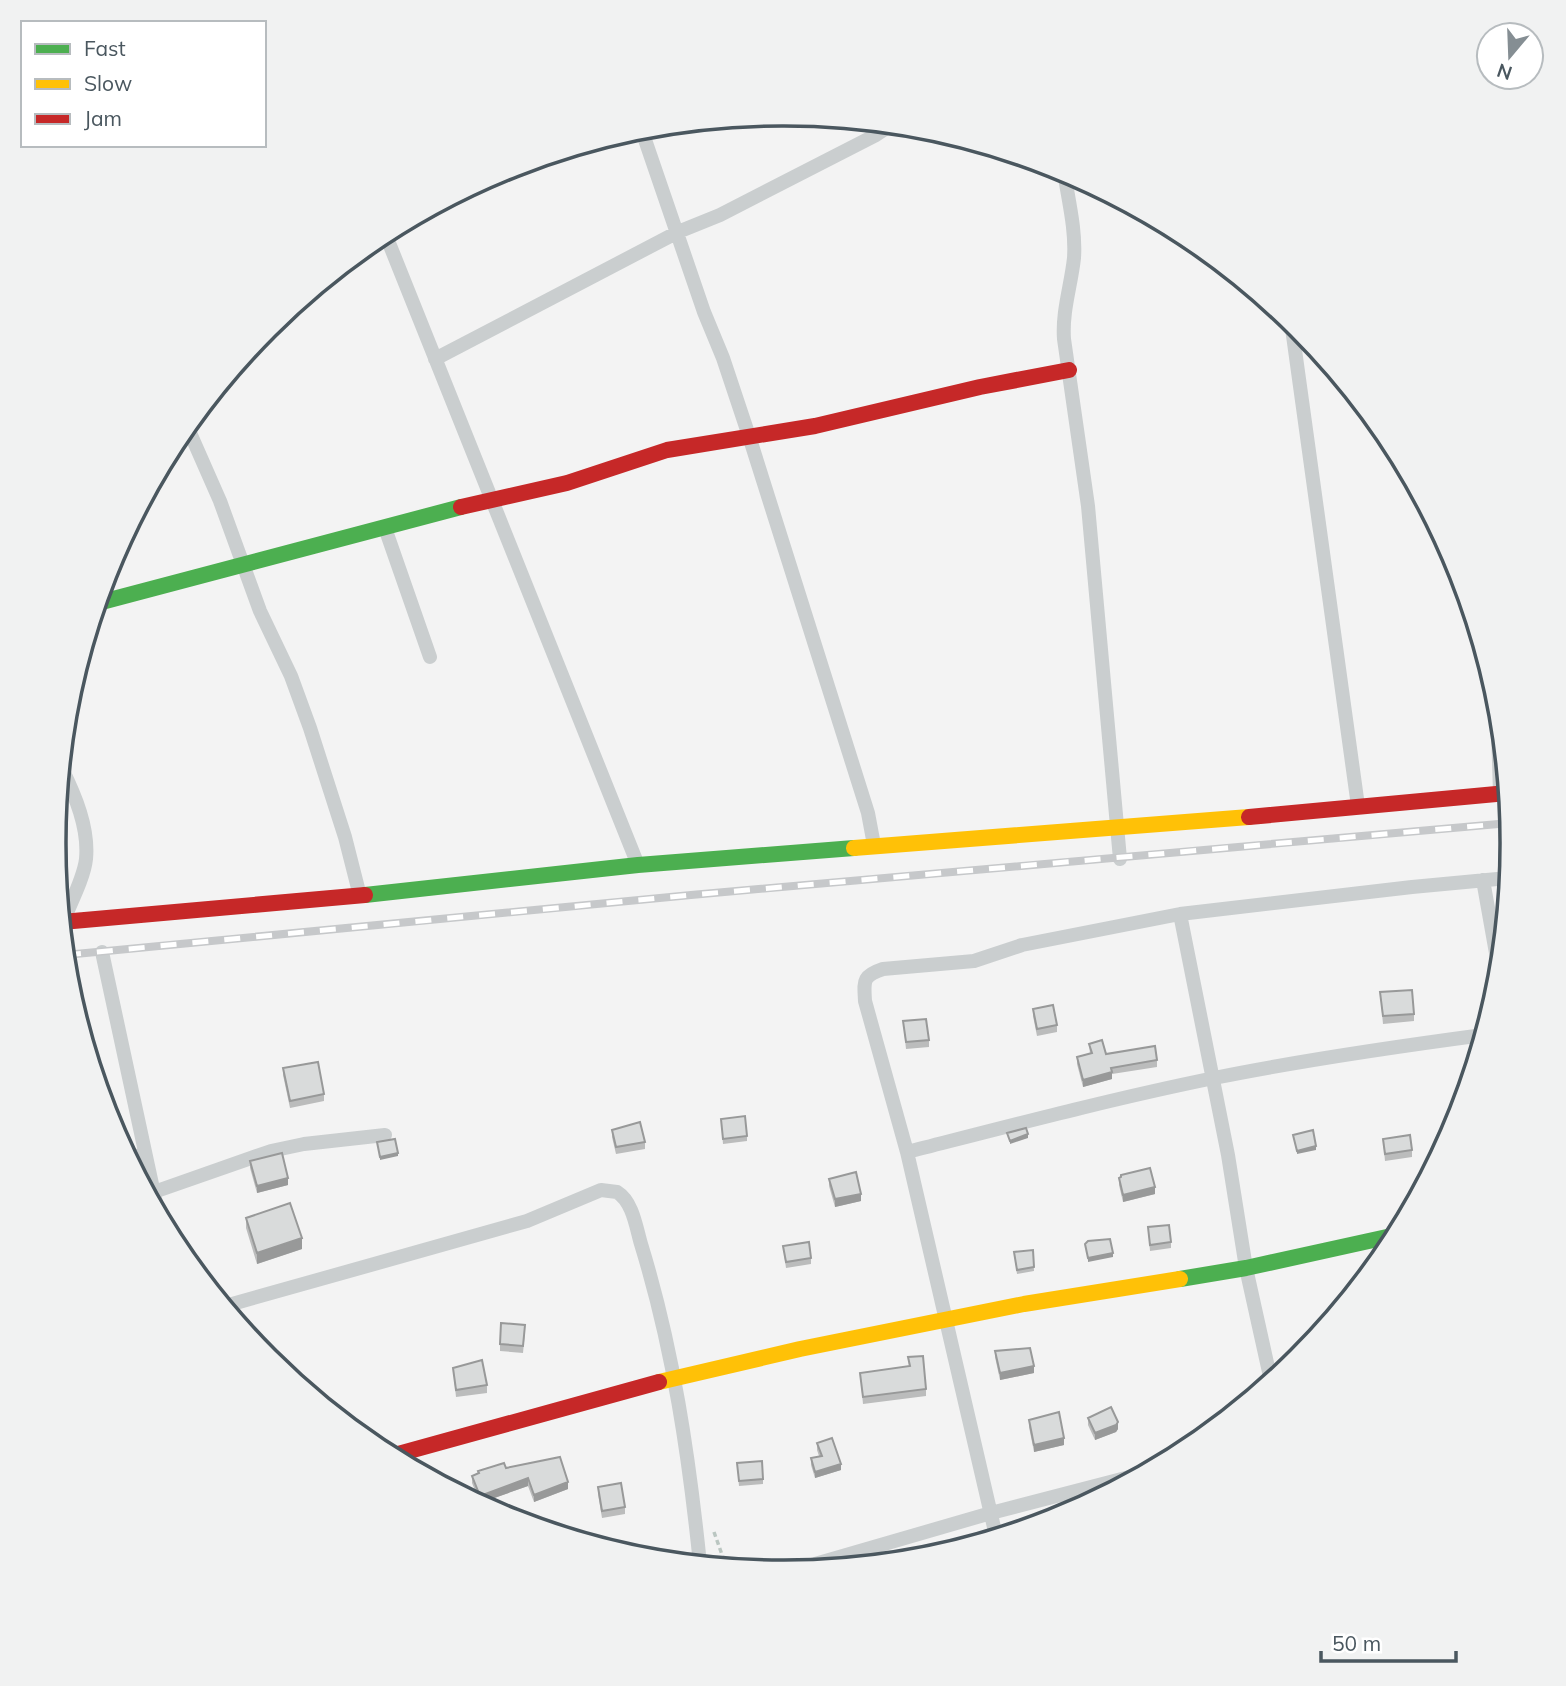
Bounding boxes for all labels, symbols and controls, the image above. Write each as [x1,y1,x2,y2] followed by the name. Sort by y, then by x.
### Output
[21,21,266,147] legend
[1475,21,1545,91] north arrow
[84,35,126,61] text: Fast
[1494,58,1515,86] text: N
[84,70,132,96] text: Slow
[84,105,122,131] text: Jam
[1321,1620,1456,1664] scale bar
[1332,1630,1381,1656] text: 50 m

